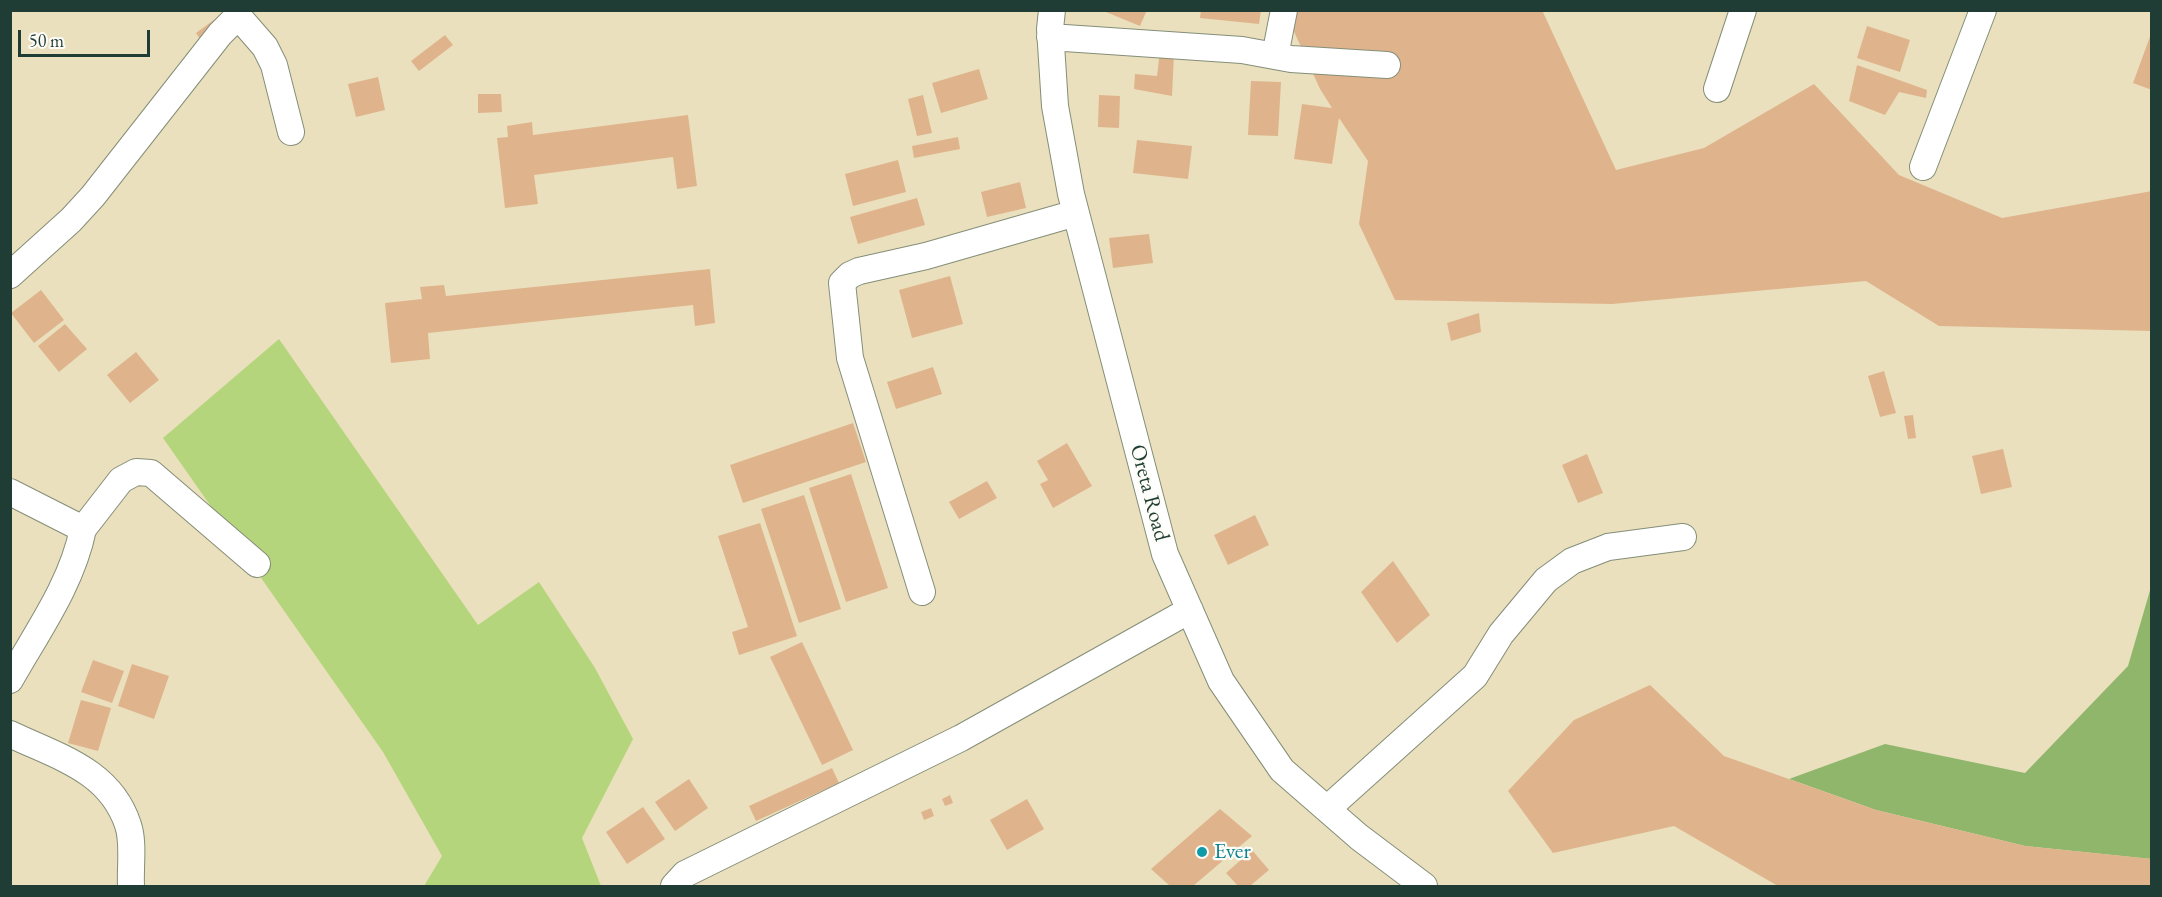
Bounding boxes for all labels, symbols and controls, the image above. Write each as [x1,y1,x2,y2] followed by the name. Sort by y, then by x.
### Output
[21,18,153,56] scale bar
[29,29,64,52] text: 50 m
[1123,442,1175,544] street label: Oreta Road
[1214,839,1251,865] place label: Ever
[1195,845,1209,859] marker: Ever

